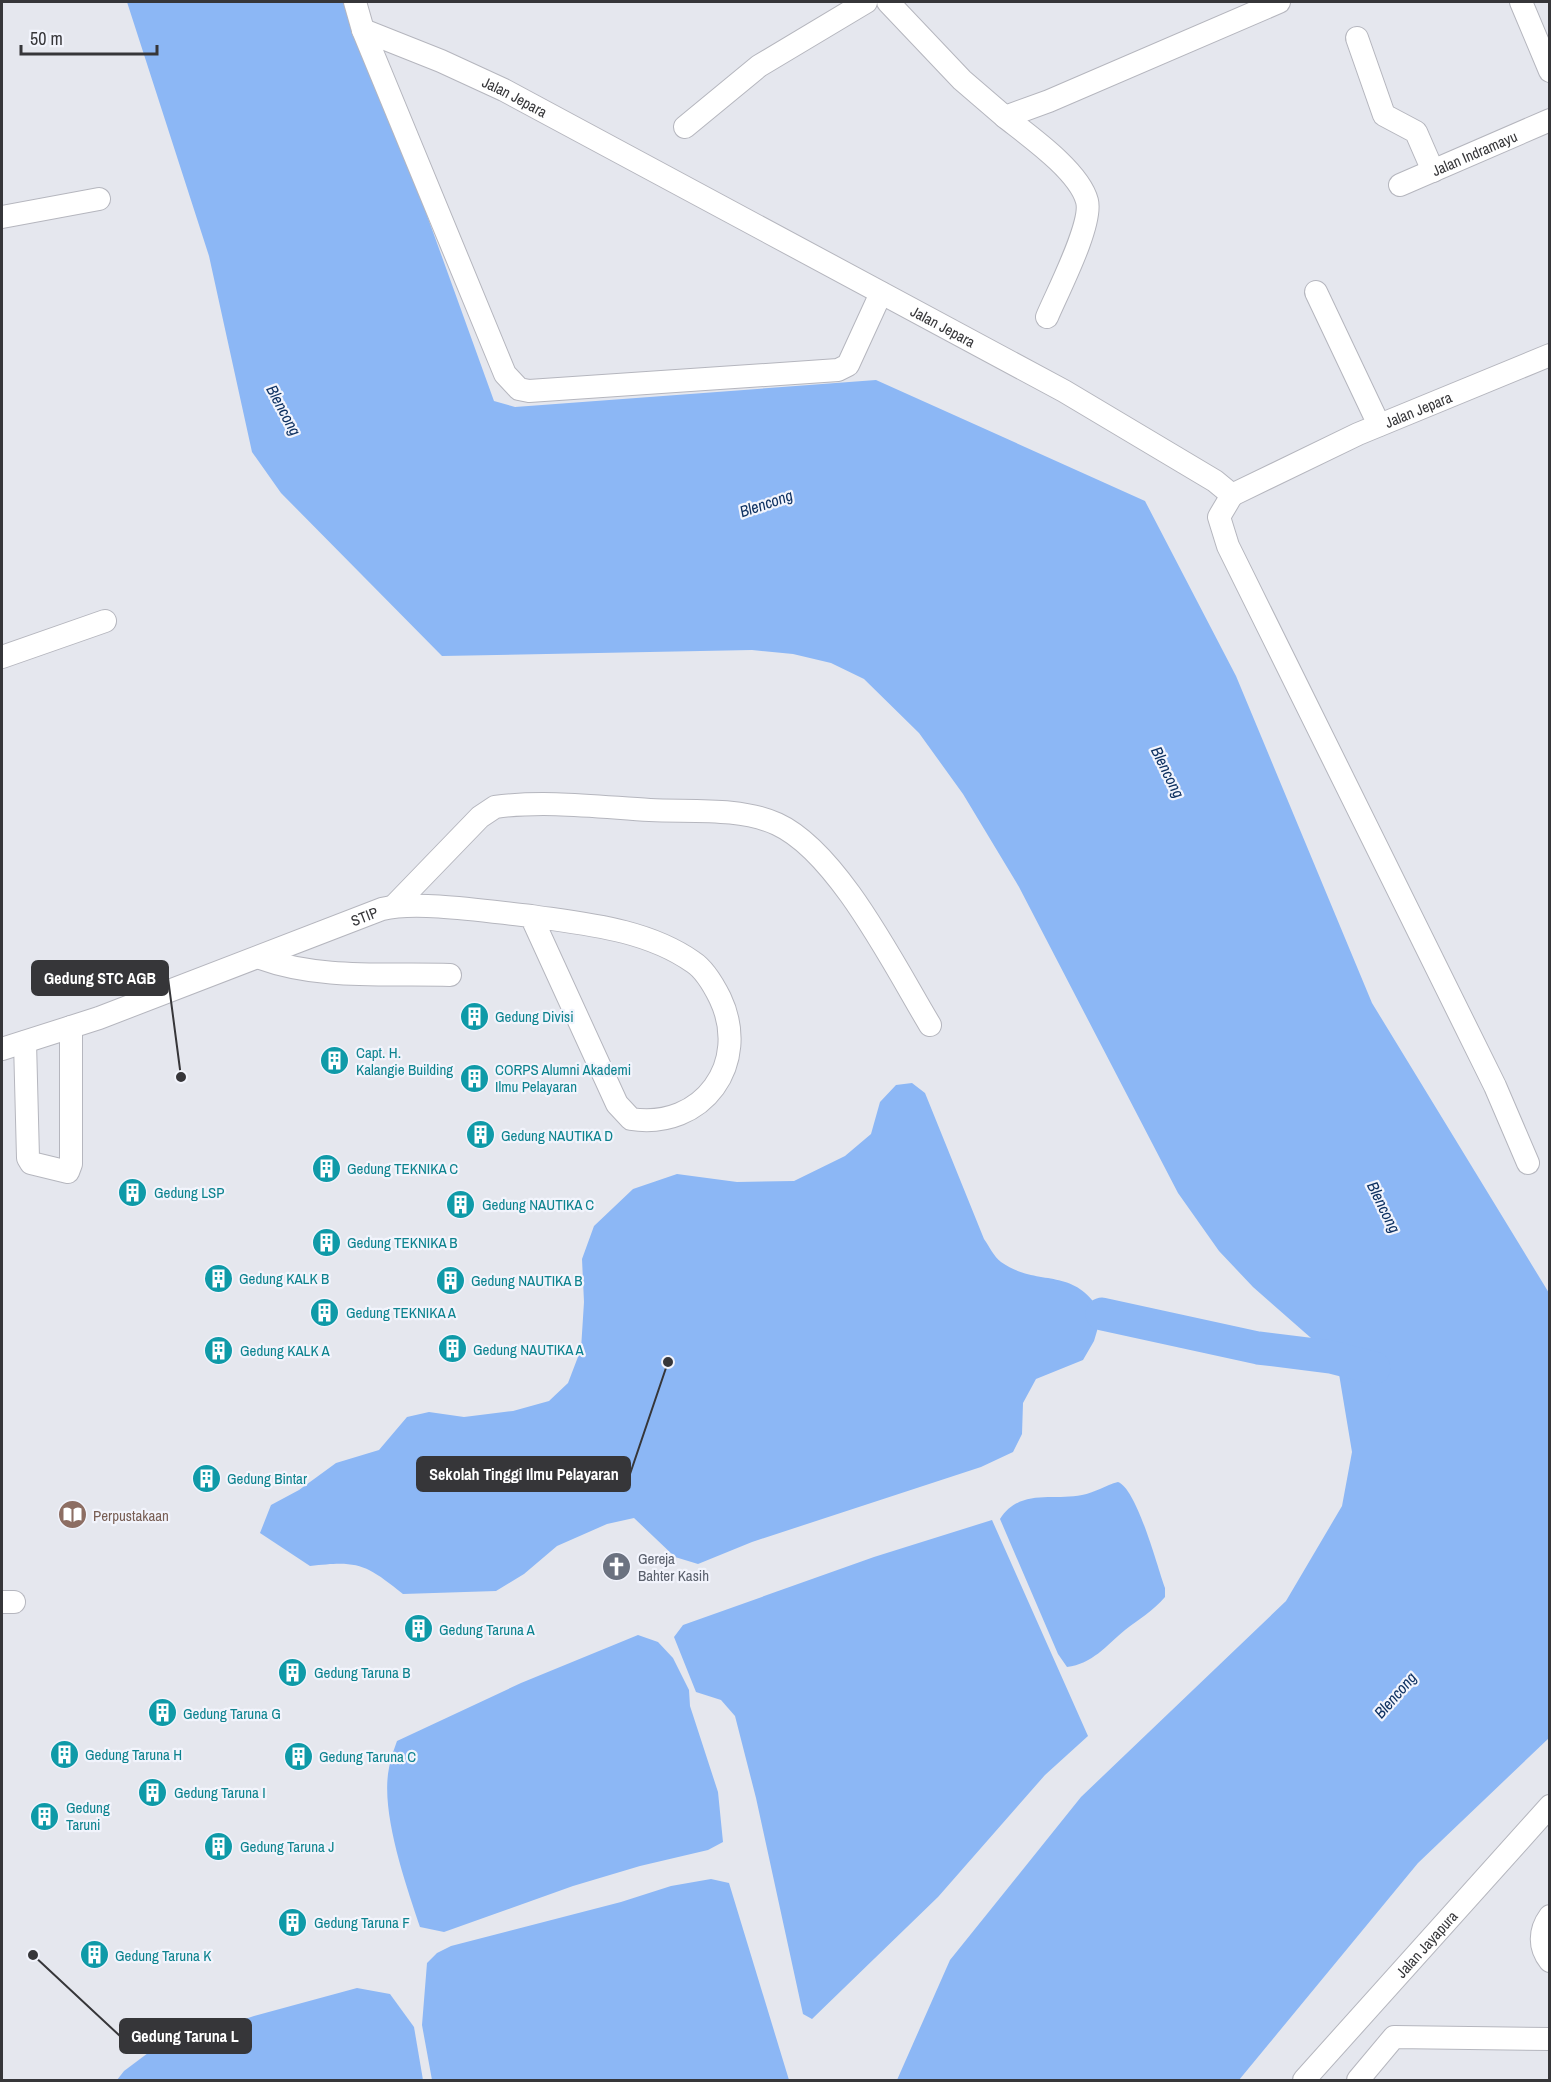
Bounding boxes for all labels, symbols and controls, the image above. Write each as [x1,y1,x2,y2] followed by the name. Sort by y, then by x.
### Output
[21,18,158,56] scale bar
[30,26,63,51] text: 50 m
[479,71,551,122] street label: Jalan Jepara
[1428,125,1520,181] street label: Jalan Indramayu
[907,300,979,352] street label: Jalan Jepara
[261,381,307,439] water label: Blencong
[1382,386,1455,432] street label: Jalan Jepara
[737,484,795,522] water label: Blencong
[1146,743,1190,801] water label: Blencong
[348,901,381,931] street label: STIP
[32,961,168,995] callout: Gedung STC AGB
[44,967,156,989] text: Gedung STC AGB
[458,1000,490,1032] building icon: Gedung Divisi
[495,1006,574,1027] place label: Gedung Divisi
[356,1042,453,1080] place label: Capt. H. Kalangie Building
[319,1045,351,1077] building icon: Capt. H. Kalangie Building
[495,1059,631,1097] place label: CORPS Alumni Akademi Ilmu Pelayaran
[458,1062,490,1094] building icon: CORPS Alumni Akademi Ilmu Pelayaran
[464,1119,496,1151] building icon: Gedung NAUTIKA D
[501,1125,613,1146] place label: Gedung NAUTIKA D
[310,1152,342,1184] building icon: Gedung TEKNIKA C
[347,1158,458,1179] place label: Gedung TEKNIKA C
[117,1176,149,1208] building icon: Gedung LSP
[1362,1178,1406,1236] water label: Blencong
[154,1182,224,1203] place label: Gedung LSP
[445,1188,477,1220] building icon: Gedung NAUTIKA C
[482,1194,594,1215] place label: Gedung NAUTIKA C
[310,1226,342,1258] building icon: Gedung TEKNIKA B
[347,1232,458,1253] place label: Gedung TEKNIKA B
[202,1262,234,1294] building icon: Gedung KALK B
[434,1264,466,1296] building icon: Gedung NAUTIKA B
[239,1268,329,1289] place label: Gedung KALK B
[471,1270,582,1291] place label: Gedung NAUTIKA B
[309,1296,341,1328] building icon: Gedung TEKNIKA A
[346,1302,457,1323] place label: Gedung TEKNIKA A
[436,1333,468,1365] building icon: Gedung NAUTIKA A
[203,1334,235,1366] building icon: Gedung KALK A
[473,1339,585,1360] place label: Gedung NAUTIKA A
[240,1340,330,1361] place label: Gedung KALK A
[417,1457,630,1491] callout: Sekolah Tinggi Ilmu Pelayaran
[190,1462,222,1494] building icon: Gedung Bintar
[429,1463,619,1485] text: Sekolah Tinggi Ilmu Pelayaran
[227,1468,307,1489] place label: Gedung Bintar
[56,1499,88,1531] library icon: Perpustakaan
[93,1505,169,1526] place label: Perpustakaan
[638,1548,709,1586] place label: Gereja Bahter Kasih
[601,1551,633,1583] church icon: Gereja Bahter Kasih
[402,1613,434,1645] building icon: Gedung Taruna A
[439,1619,536,1640] place label: Gedung Taruna A
[277,1656,309,1688] building icon: Gedung Taruna B
[314,1662,410,1683] place label: Gedung Taruna B
[1369,1667,1421,1723] water label: Blencong
[146,1697,178,1729] building icon: Gedung Taruna G
[183,1703,281,1724] place label: Gedung Taruna G
[48,1738,80,1770] building icon: Gedung Taruna H
[282,1740,314,1772] building icon: Gedung Taruna C
[85,1744,182,1765] place label: Gedung Taruna H
[319,1746,416,1767] place label: Gedung Taruna C
[137,1776,169,1808] building icon: Gedung Taruna I
[174,1782,266,1803] place label: Gedung Taruna I
[66,1797,110,1835] place label: Gedung Taruni
[29,1800,61,1832] building icon: Gedung Taruni
[203,1830,235,1862] building icon: Gedung Taruna J
[240,1836,334,1857] place label: Gedung Taruna J
[277,1906,309,1938] building icon: Gedung Taruna F
[1391,1906,1462,1982] street label: Jalan Jayapura
[314,1912,410,1933] place label: Gedung Taruna F
[78,1939,110,1971] building icon: Gedung Taruna K
[115,1945,212,1966] place label: Gedung Taruna K
[120,2019,251,2053] callout: Gedung Taruna L
[131,2025,239,2047] text: Gedung Taruna L

